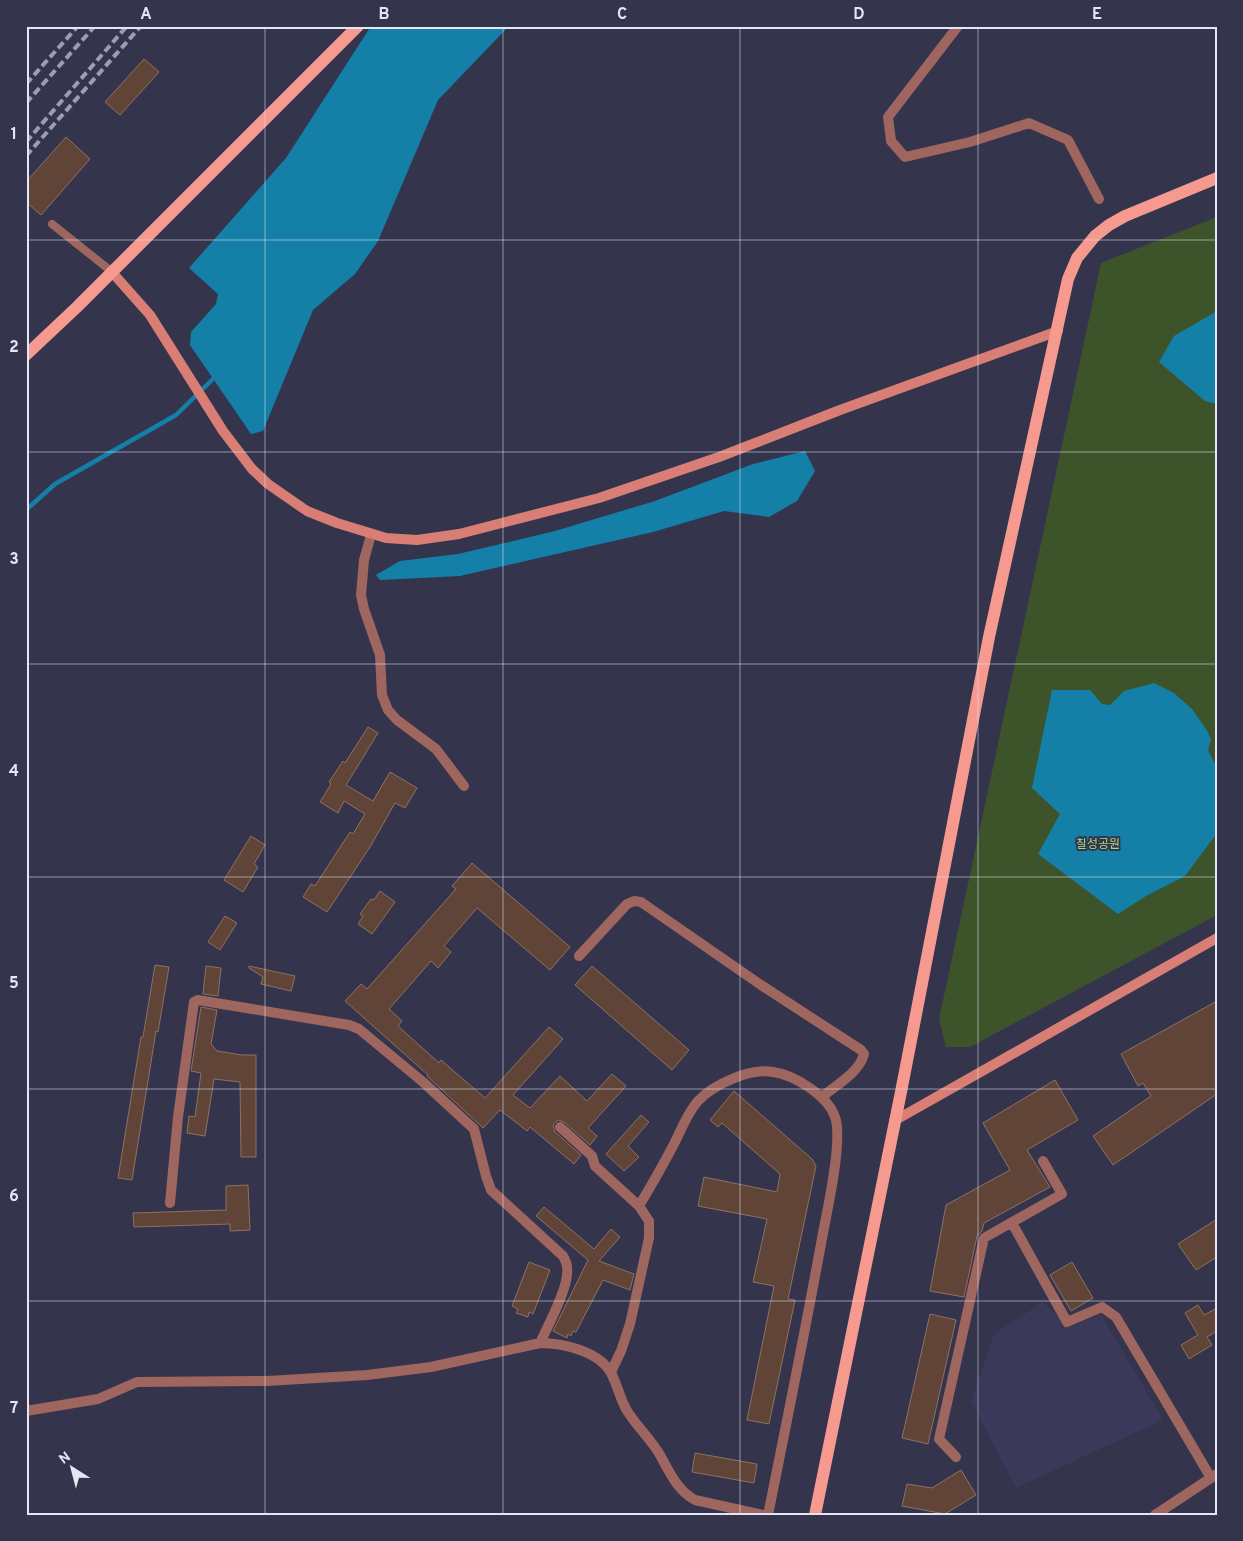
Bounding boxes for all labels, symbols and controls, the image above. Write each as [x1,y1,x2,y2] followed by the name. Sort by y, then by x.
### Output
[140,5,152,25] text: A
[378,5,390,25] text: B
[617,5,627,25] text: C
[853,5,865,25] text: D
[1092,5,1102,25] text: E
[11,125,17,145] text: 1
[9,338,19,358] text: 2
[9,550,19,570] text: 3
[9,762,19,782] text: 4
[1076,837,1120,853] park label: 칠성공원
[9,974,19,994] text: 5
[9,1187,19,1207] text: 6
[10,1399,18,1419] text: 7
[48,1444,98,1494] north arrow
[56,1449,74,1469] text: N

